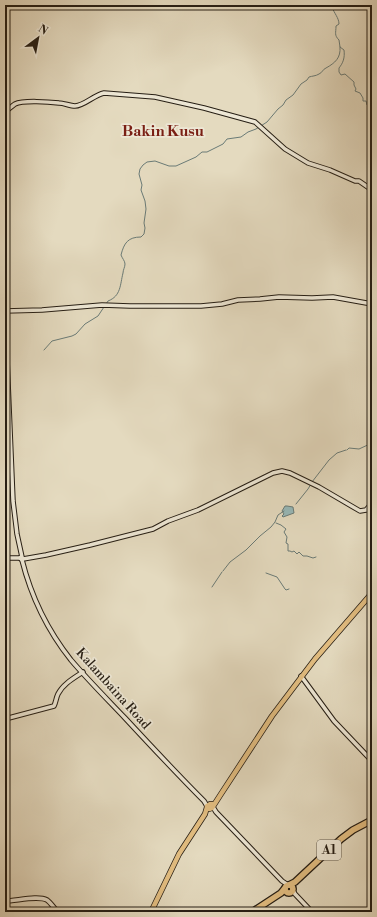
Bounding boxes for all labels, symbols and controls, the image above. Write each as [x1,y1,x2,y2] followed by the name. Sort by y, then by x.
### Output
[18,18,58,58] north arrow
[35,22,50,39] text: N
[122,122,205,141] district label: Bakin Kusu
[73,645,154,733] street label: Kalambaina Road
[317,840,341,860] road number: A1

